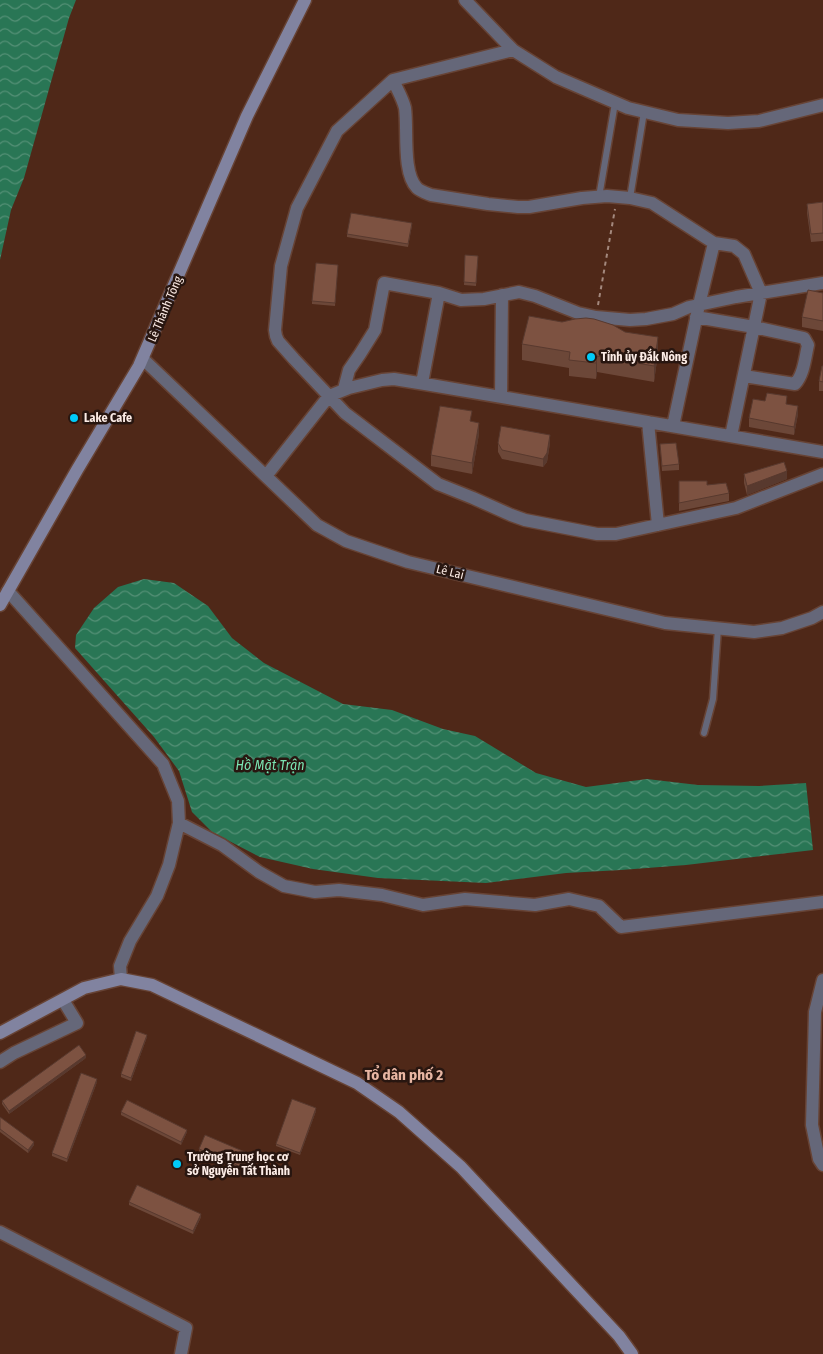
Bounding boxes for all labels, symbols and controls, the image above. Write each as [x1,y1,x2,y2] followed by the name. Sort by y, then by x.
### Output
[145,274,185,344] street label: Lê Thánh Tông
[601,348,687,364] place label: Tỉnh ủy Đắk Nông
[585,351,597,363] marker: Tỉnh ủy Đắk Nông
[84,411,132,425] place label: Lake Cafe
[68,412,80,424] marker: Lake Cafe
[435,562,465,582] street label: Lê Lai
[235,756,305,774] water label: Hồ Mặt Trận
[365,1065,443,1084] district label: Tổ dân phố 2
[187,1150,290,1178] place label: Trường Trung học cơ sở Nguyễn Tất Thành
[171,1158,183,1170] marker: Trường Trung học cơ sở Nguyễn Tất Thành

